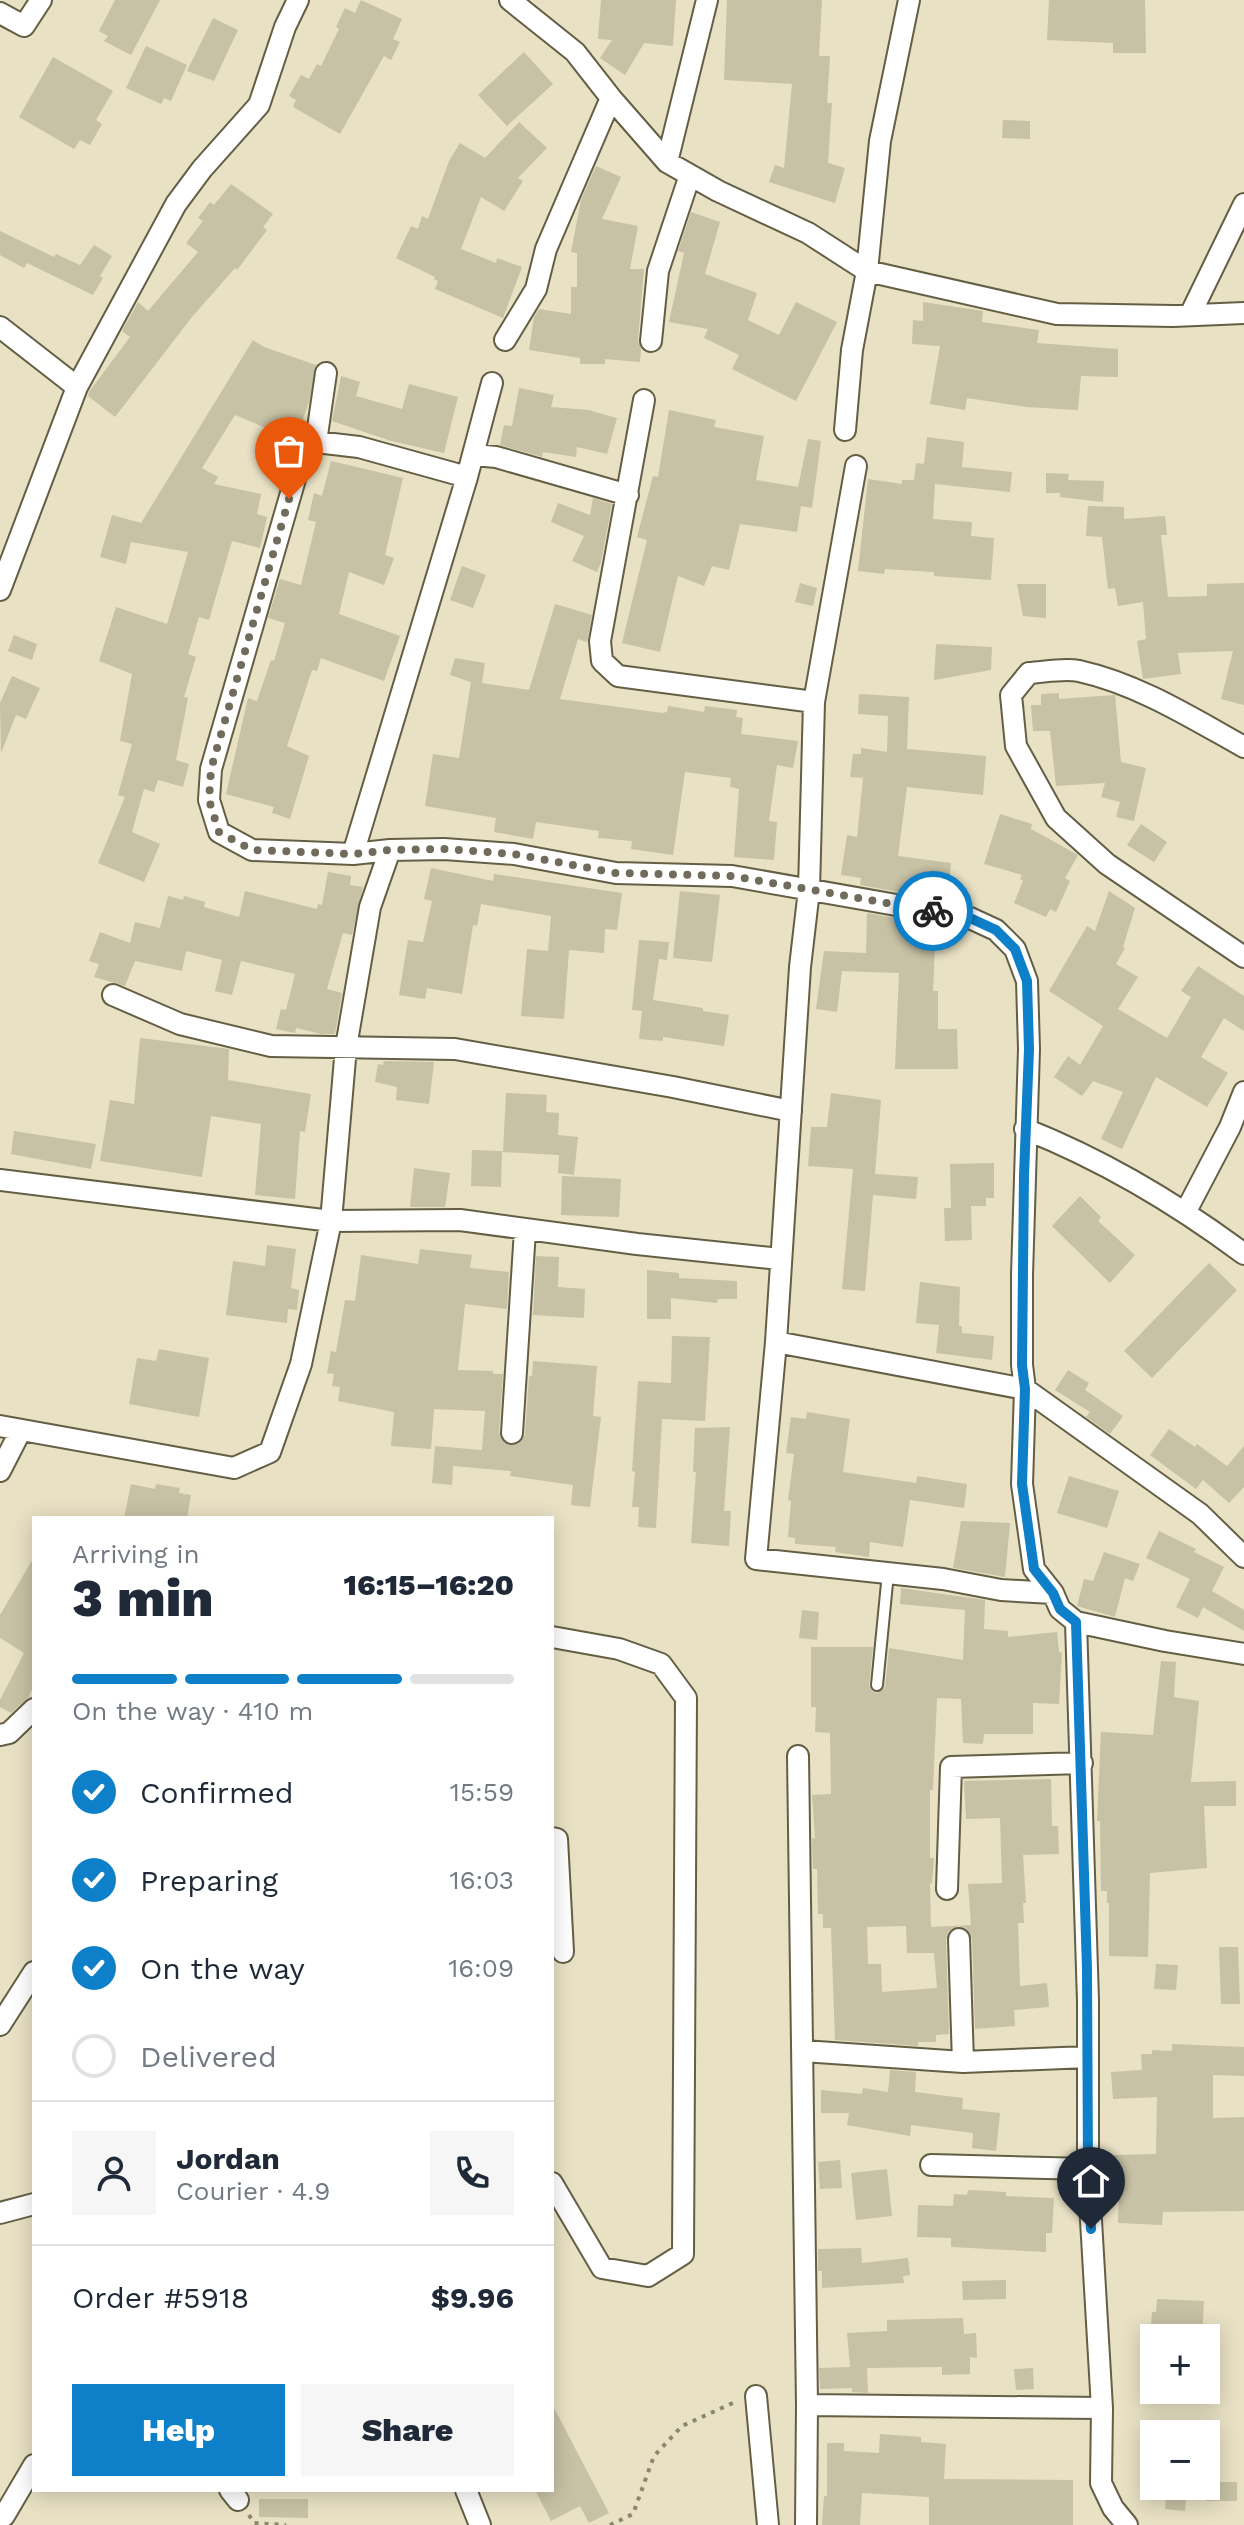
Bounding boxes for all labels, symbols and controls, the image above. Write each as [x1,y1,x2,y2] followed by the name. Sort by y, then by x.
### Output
[255,417,323,499] pin
[267,429,311,473] icon: bag
[893,871,973,951] courier
[911,889,955,933] icon: bike
[72,1539,200,1569] text: Arriving in
[344,1567,514,1602] text: 16:15–16:20
[72,1568,214,1629] text: 3 min
[72,1696,313,1726] text: On the way · 410 m
[72,1770,116,1814] icon: check
[140,1775,294,1810] text: Confirmed
[450,1777,514,1807] text: 15:59
[72,1858,116,1902] icon: check
[140,1863,278,1898] text: Preparing
[450,1865,514,1895] text: 16:03
[72,1946,116,1990] icon: check
[140,1951,305,1986] text: On the way
[448,1953,514,1983] text: 16:09
[140,2039,277,2074] text: Delivered
[72,2131,156,2215] button: person
[430,2131,514,2215] button: phone
[176,2141,280,2176] text: Jordan
[1057,2147,1125,2229] pin
[1069,2159,1113,2203] icon: home
[176,2176,330,2206] text: Courier · 4.9
[72,2280,249,2315] text: Order #5918
[431,2280,514,2315] text: $9.96
[1140,2324,1220,2500] map controls
[1140,2324,1220,2404] button: +
[72,2384,285,2476] button: Help
[301,2384,514,2476] button: Share
[1140,2420,1220,2500] button: −

